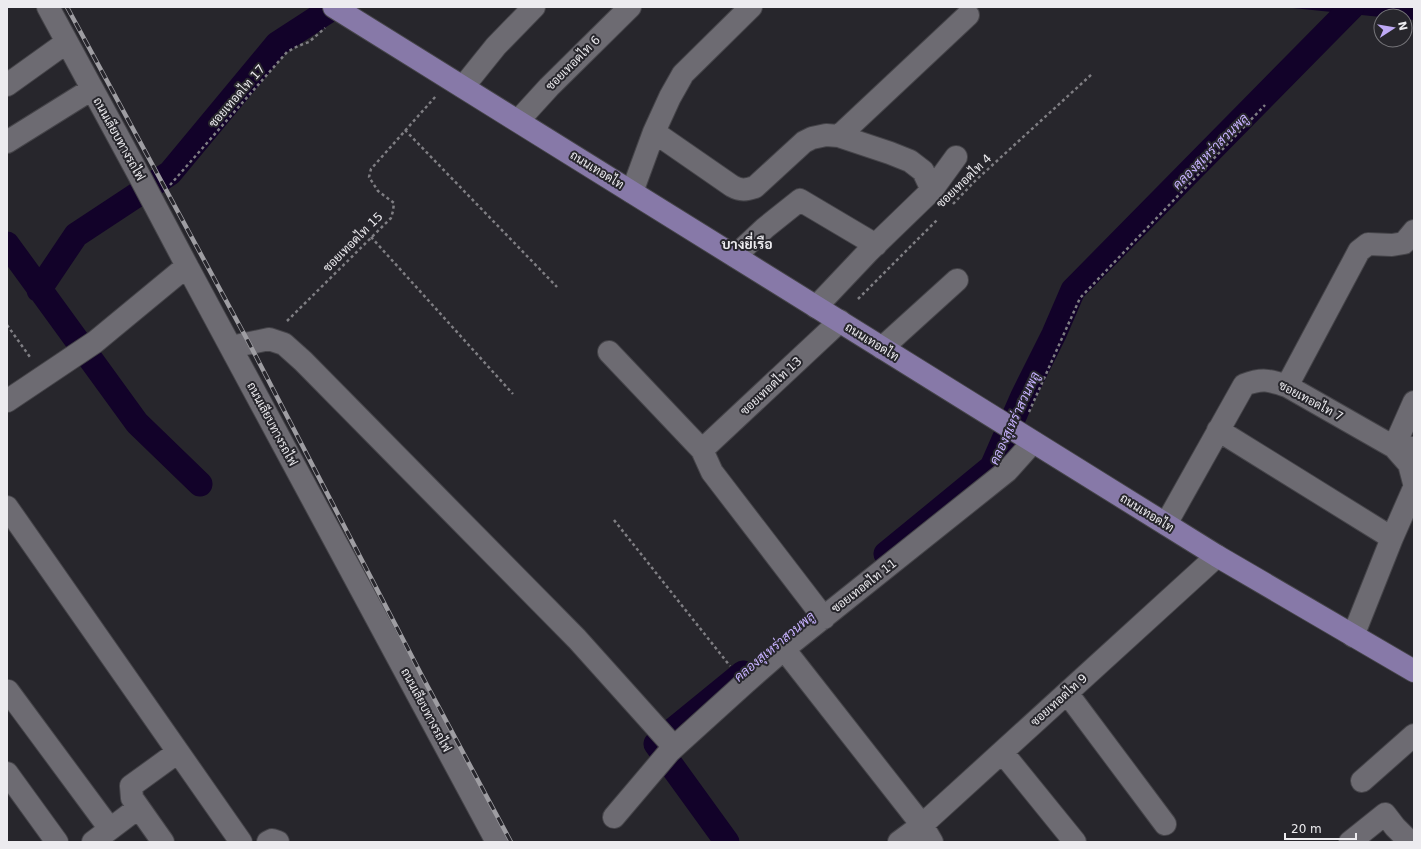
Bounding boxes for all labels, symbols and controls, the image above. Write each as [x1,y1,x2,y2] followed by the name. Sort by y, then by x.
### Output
[1373,8,1413,48] north arrow
[1395,20,1410,32] text: N
[542,32,603,93] street label: ซอยเทอดไท 6
[205,61,268,130] street label: ซอยเทอดไท 17
[90,95,148,183] street label: ถนนเลียบทางรถไฟ
[1169,110,1253,194] water label: คลองสุเหร่าสวนพลู
[568,147,627,192] street label: ถนนเทอดไท
[933,151,994,211] street label: ซอยเทอดไท 4
[320,209,386,275] street label: ซอยเทอดไท 15
[721,232,773,252] district label: บางยี่เรือ
[843,319,902,364] street label: ถนนเทอดไท
[737,353,805,418] street label: ซอยเทอดไท 13
[986,369,1044,468] water label: คลองสุเหร่าสวนพลู
[1276,377,1346,424] street label: ซอยเทอดไท 7
[244,379,301,468] street label: ถนนเลียบทางรถไฟ
[1118,490,1177,535] street label: ถนนเทอดไท
[828,555,899,616] street label: ซอยเทอดไท 11
[731,608,819,686] water label: คลองสุเหร่าสวนพลู
[398,665,455,754] street label: ถนนเลียบทางรถไฟ
[1027,670,1090,729] street label: ซอยเทอดไท 9
[1285,815,1356,841] scale bar
[1291,822,1322,836] text: 20 m

